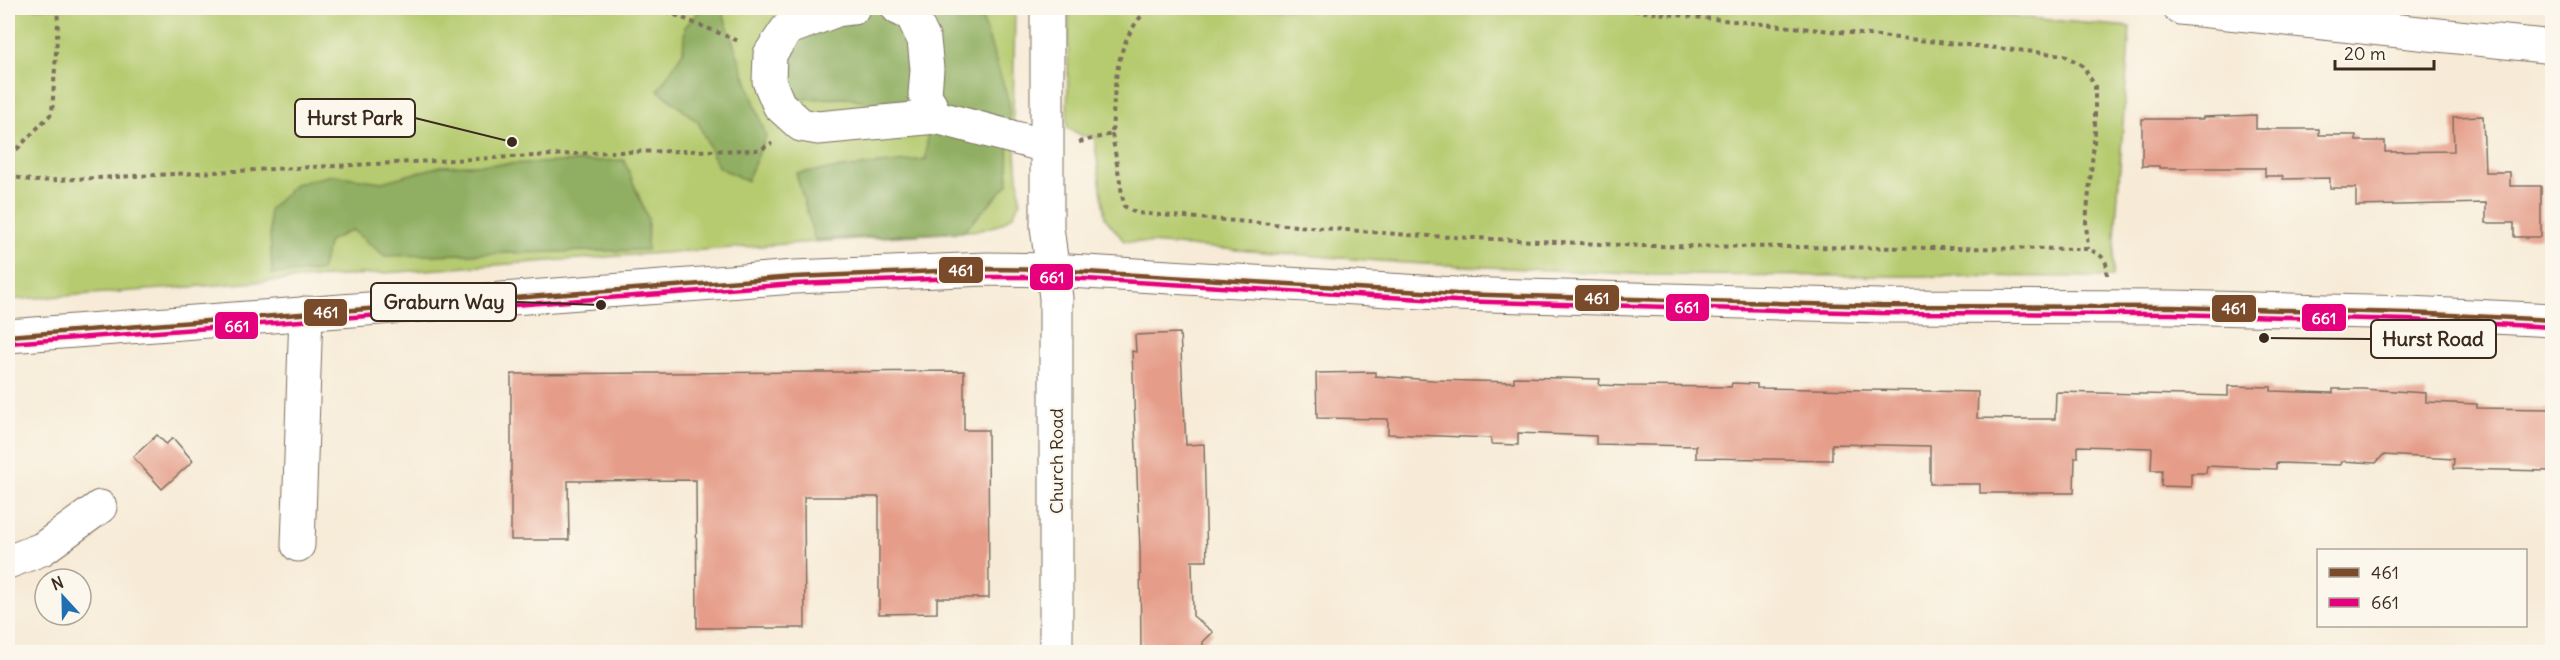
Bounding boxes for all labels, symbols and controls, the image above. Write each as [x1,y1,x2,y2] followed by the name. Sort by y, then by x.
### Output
[2335,33,2434,71] scale bar
[2344,42,2386,65] text: 20 m
[295,99,415,137] callout: Hurst Park
[307,105,403,130] text: Hurst Park
[938,256,984,284] line badge: 461
[949,260,973,280] text: 461
[1029,263,1074,291] line badge: 661
[1040,267,1064,287] text: 661
[371,283,516,321] callout: Graburn Way
[1574,284,1620,312] line badge: 461
[1585,288,1609,308] text: 461
[383,289,505,314] text: Graburn Way
[1665,293,1710,322] line badge: 661
[2211,294,2257,323] line badge: 461
[1675,297,1699,317] text: 661
[303,298,348,327] line badge: 461
[2222,298,2246,318] text: 461
[314,302,338,322] text: 461
[2301,303,2347,332] line badge: 661
[2312,308,2336,328] text: 661
[214,311,259,340] line badge: 661
[225,316,249,336] text: 661
[2371,320,2496,358] callout: Hurst Road
[2382,326,2484,351] text: Hurst Road
[1045,408,1068,514] street label: Church Road
[2317,549,2527,627] legend
[2371,561,2399,584] text: 461
[33,567,93,627] north arrow
[49,572,66,594] text: N
[2371,591,2399,614] text: 661

